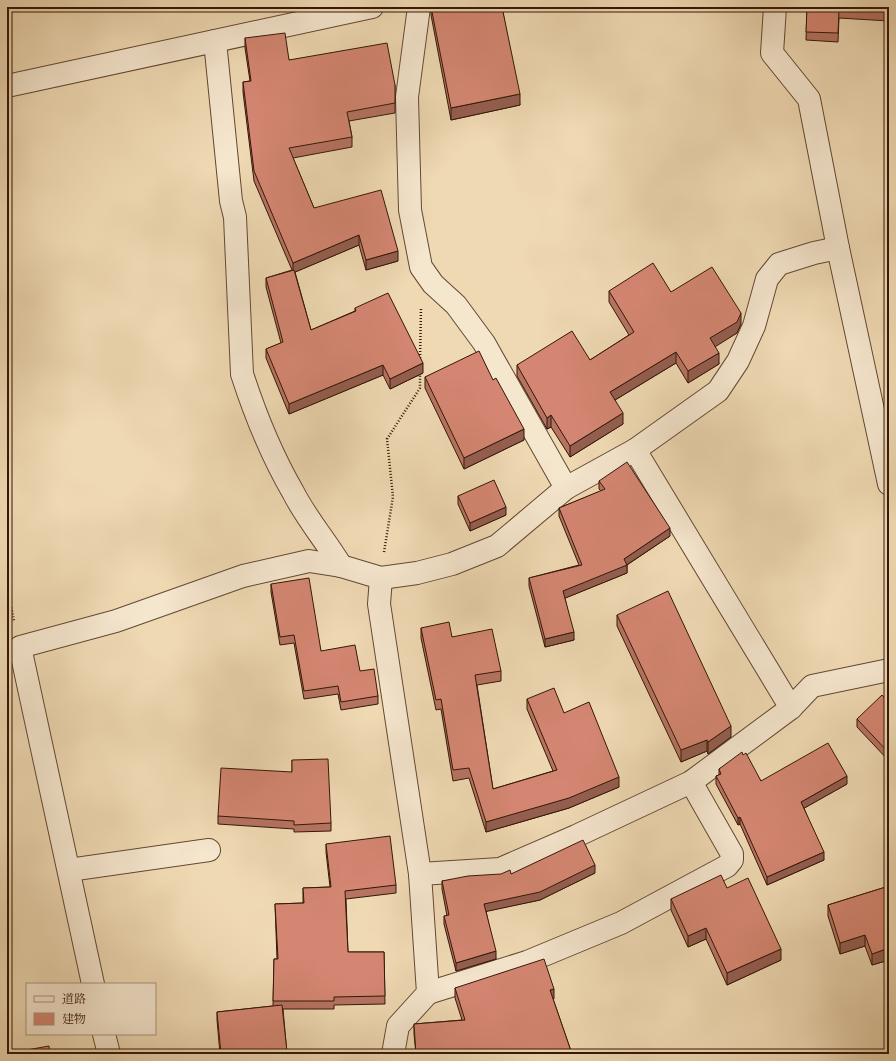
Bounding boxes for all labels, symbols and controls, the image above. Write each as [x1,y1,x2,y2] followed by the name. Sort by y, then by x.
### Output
[26,983,156,1035] legend
[62,991,86,1007] text: 道路
[62,1011,86,1027] text: 建物

